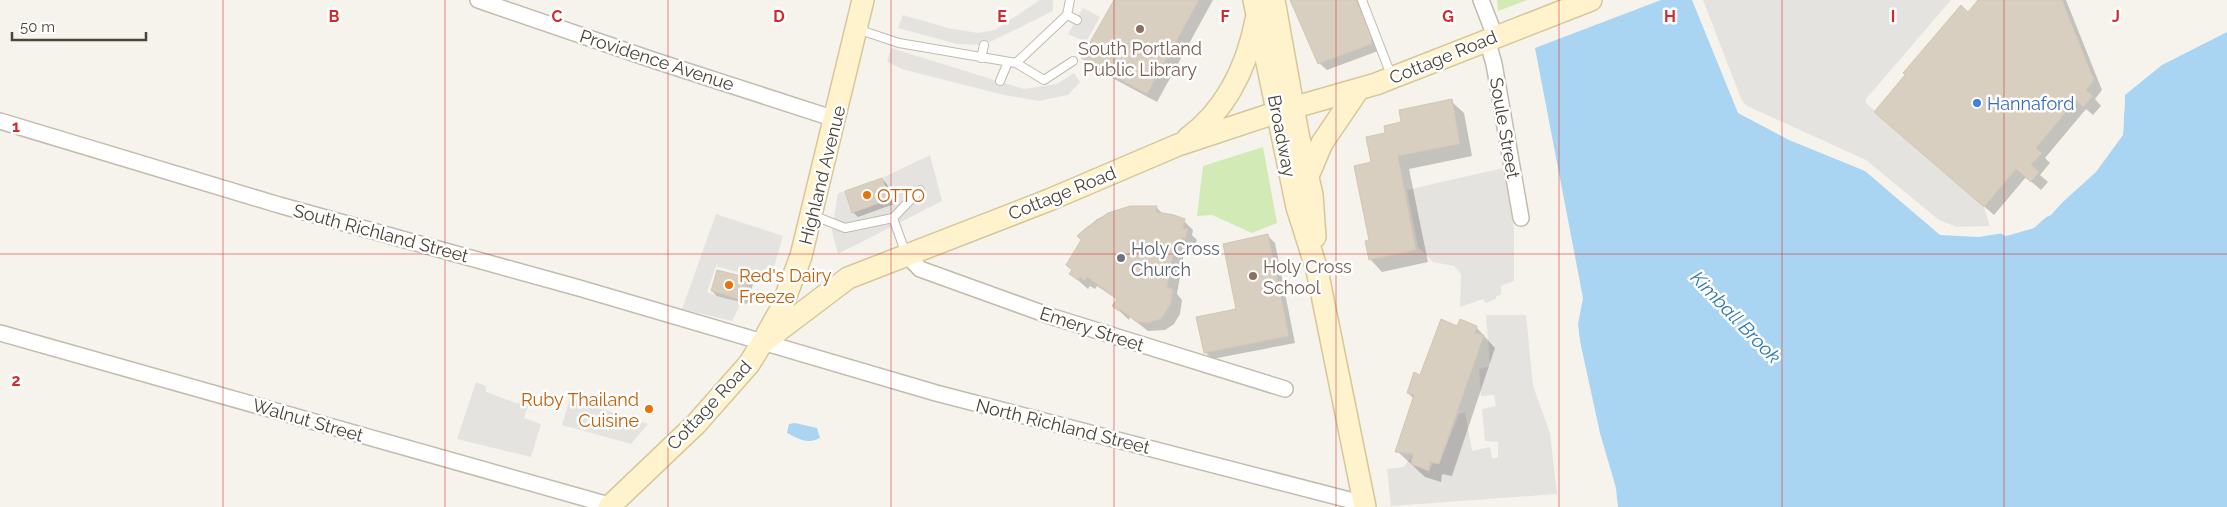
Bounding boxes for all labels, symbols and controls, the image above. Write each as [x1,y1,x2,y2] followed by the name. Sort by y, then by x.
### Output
[329,7,340,26] text: B
[552,7,563,26] text: C
[773,7,785,26] text: D
[997,7,1007,26] text: E
[1220,7,1230,26] text: F
[1442,7,1454,26] text: G
[1664,7,1676,26] text: H
[1891,7,1895,26] text: I
[2112,7,2120,26] text: J
[12,10,146,42] scale bar
[20,18,55,36] text: 50 m
[1134,23,1146,35] marker: South Portland Public Library
[577,25,737,95] street label: Providence Avenue
[1386,26,1500,88] street label: Cottage Road
[1078,38,1202,80] place label: South Portland Public Library
[1486,76,1524,180] street label: Soule Street
[1264,93,1300,179] street label: Broadway
[1987,93,2074,114] place label: Hannaford
[1971,97,1983,109] marker: Hannaford
[795,103,850,247] street label: Highland Avenue
[12,117,20,136] text: 1
[1005,162,1119,224] street label: Cottage Road
[877,185,925,206] place label: OTTO
[861,189,873,201] marker: OTTO
[291,200,471,266] street label: South Richland Street
[1131,238,1220,280] place label: Holy Cross Church
[1115,252,1127,264] marker: Holy Cross Church
[1263,256,1352,298] place label: Holy Cross School
[739,265,832,307] place label: Red's Dairy Freeze
[1687,266,1785,368] water label: Kimball Brook
[1247,270,1259,282] marker: Holy Cross School
[723,279,735,291] marker: Red's Dairy Freeze
[1037,302,1147,356] street label: Emery Street
[662,356,756,454] street label: Cottage Road
[11,371,21,390] text: 2
[521,389,639,431] place label: Ruby Thailand Cuisine
[250,394,366,446] street label: Walnut Street
[974,394,1152,458] street label: North Richland Street
[643,403,655,415] marker: Ruby Thailand Cuisine

